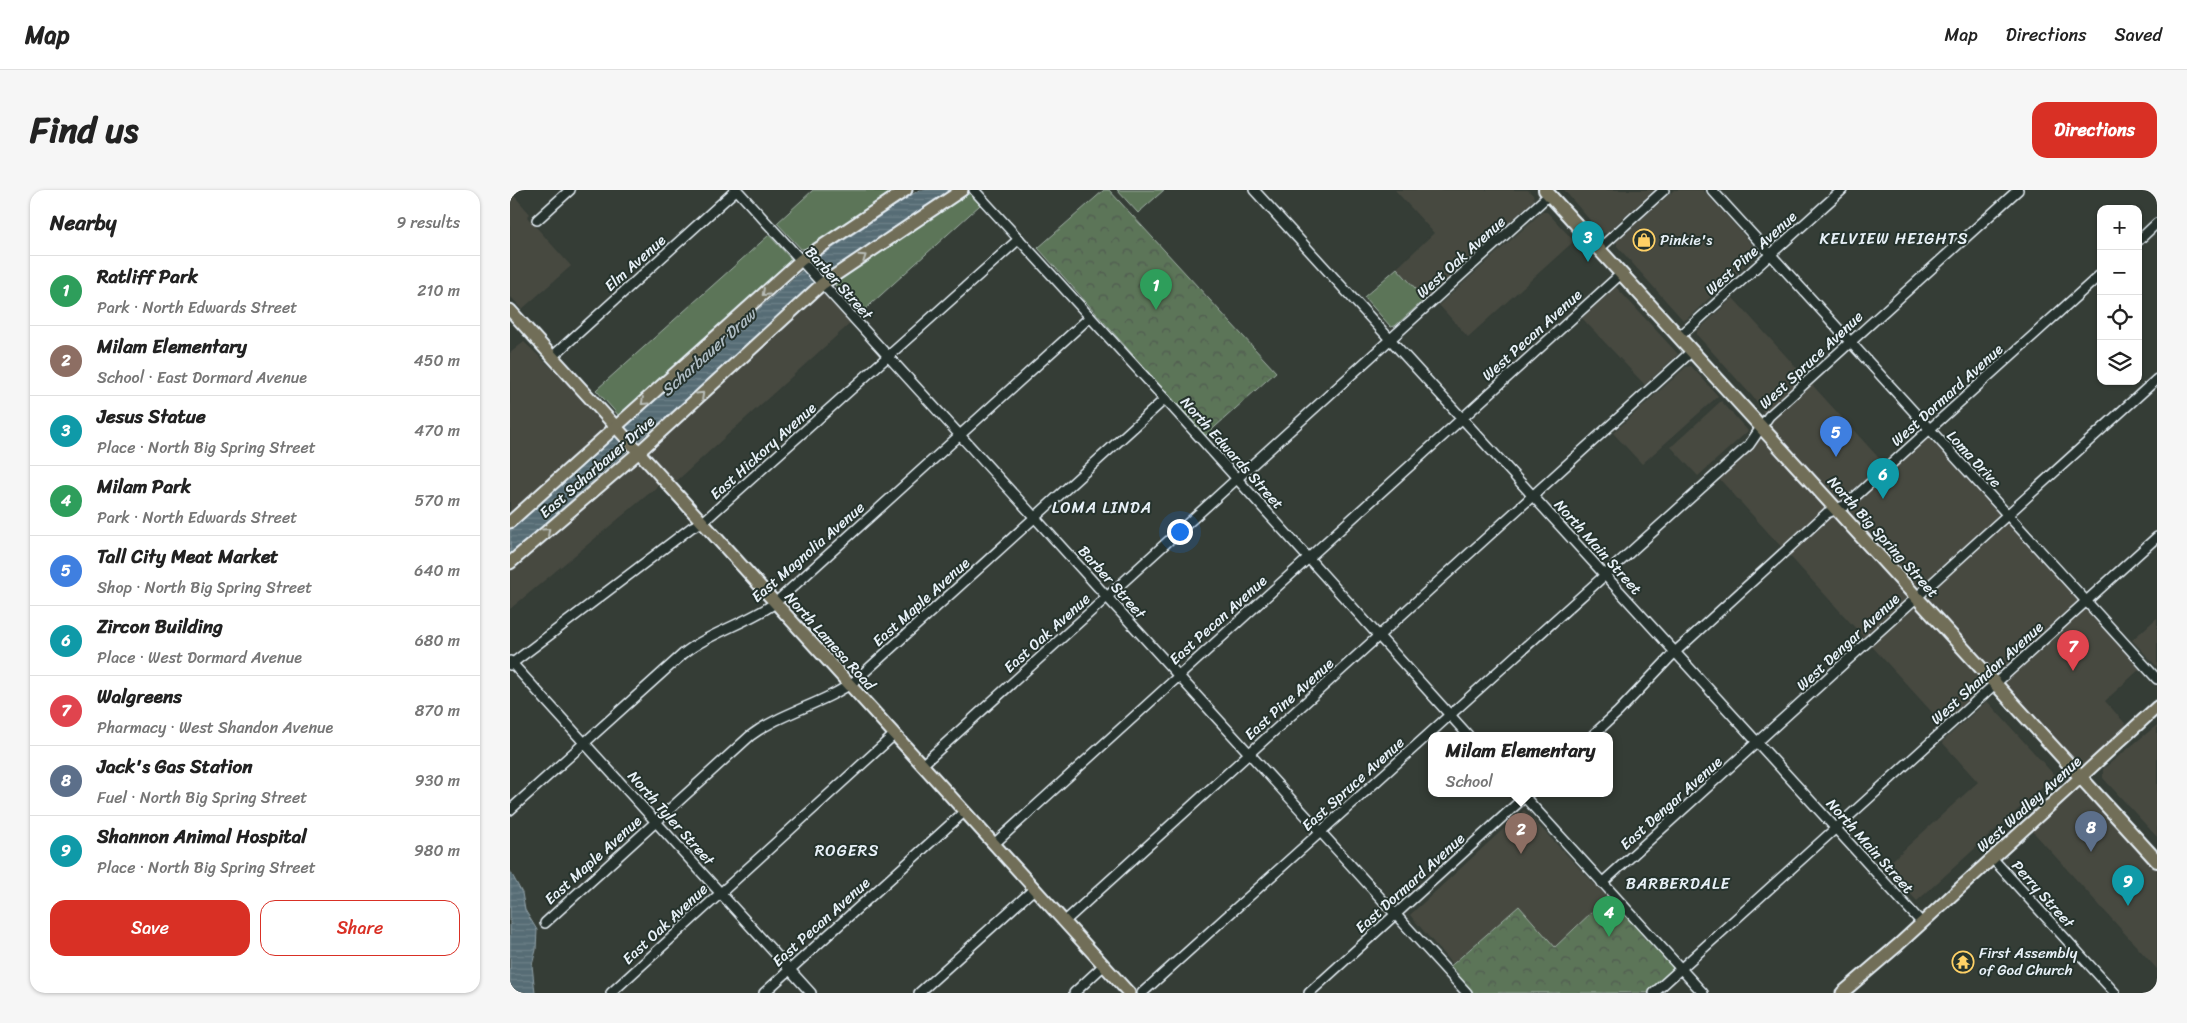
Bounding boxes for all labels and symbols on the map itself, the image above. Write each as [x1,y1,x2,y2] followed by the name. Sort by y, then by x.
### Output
[1699,204,1803,302] street label: West Pine Avenue
[1410,209,1512,305] street label: West Oak Avenue
[1572,221,1604,262] pin: 3
[1819,224,1969,253] district label: KELVIEW HEIGHTS
[1660,227,1713,253] place label: Pinkie's
[598,228,672,298] street label: Elm Avenue
[1632,228,1656,252] shop icon: Pinkie's
[799,240,880,327] street label: Barber Street
[857,254,866,263] one-way arrow
[1140,269,1172,310] pin: 1
[1476,282,1588,388] street label: West Pecan Avenue
[761,287,770,296] one-way arrow
[654,300,764,403] water label: Scharbauer Draw
[1753,304,1869,416] street label: West Spruce Avenue
[1885,337,2009,453] street label: West Dormard Avenue
[1174,390,1290,516] street label: North Edwards Street
[695,392,704,401] one-way arrow
[704,396,822,506] street label: East Hickory Avenue
[641,397,650,406] one-way arrow
[533,409,661,525] street label: East Scharbauer Drive
[1820,416,1852,457] pin: 5
[1940,424,2008,494] street label: Loma Drive
[1867,458,1899,499] pin: 6
[1821,470,1946,604] street label: North Big Spring Street
[1052,493,1152,522] district label: LOMA LINDA
[1548,493,1649,601] street label: North Main Street
[745,495,871,609] street label: East Magnolia Avenue
[1167,519,1193,545] your location
[541,527,550,536] one-way arrow
[1072,539,1153,626] street label: Barber Street
[866,551,976,653] street label: East Maple Avenue
[1163,569,1273,671] street label: East Pecan Avenue
[778,585,883,697] street label: North Lamesa Road
[997,586,1097,680] street label: East Oak Avenue
[1790,587,1906,697] street label: West Dengar Avenue
[1925,615,2049,731] street label: West Shandon Avenue
[2057,630,2089,671] pin: 7
[1238,651,1340,747] street label: East Pine Avenue
[1295,730,1411,838] street label: East Spruce Avenue
[1614,749,1728,857] street label: East Dengar Avenue
[1970,749,2088,859] street label: West Wadley Avenue
[621,764,722,872] street label: North Tyler Street
[1820,792,1921,900] street label: North Main Street
[538,809,648,911] street label: East Maple Avenue
[2075,811,2107,852] pin: 8
[1505,813,1537,854] pin: 2
[1349,826,1471,940] street label: East Dormard Avenue
[815,836,879,865] district label: ROGERS
[2005,854,2081,935] street label: Perry Street
[2112,865,2144,906] pin: 9
[1626,869,1730,898] district label: BARBERDALE
[766,871,876,973] street label: East Pecan Avenue
[616,877,714,971] street label: East Oak Avenue
[1593,896,1625,937] pin: 4
[1979,940,2078,983] place label: First Assembly of God Church
[1951,950,1975,974] temple icon: First Assembly of God Church

